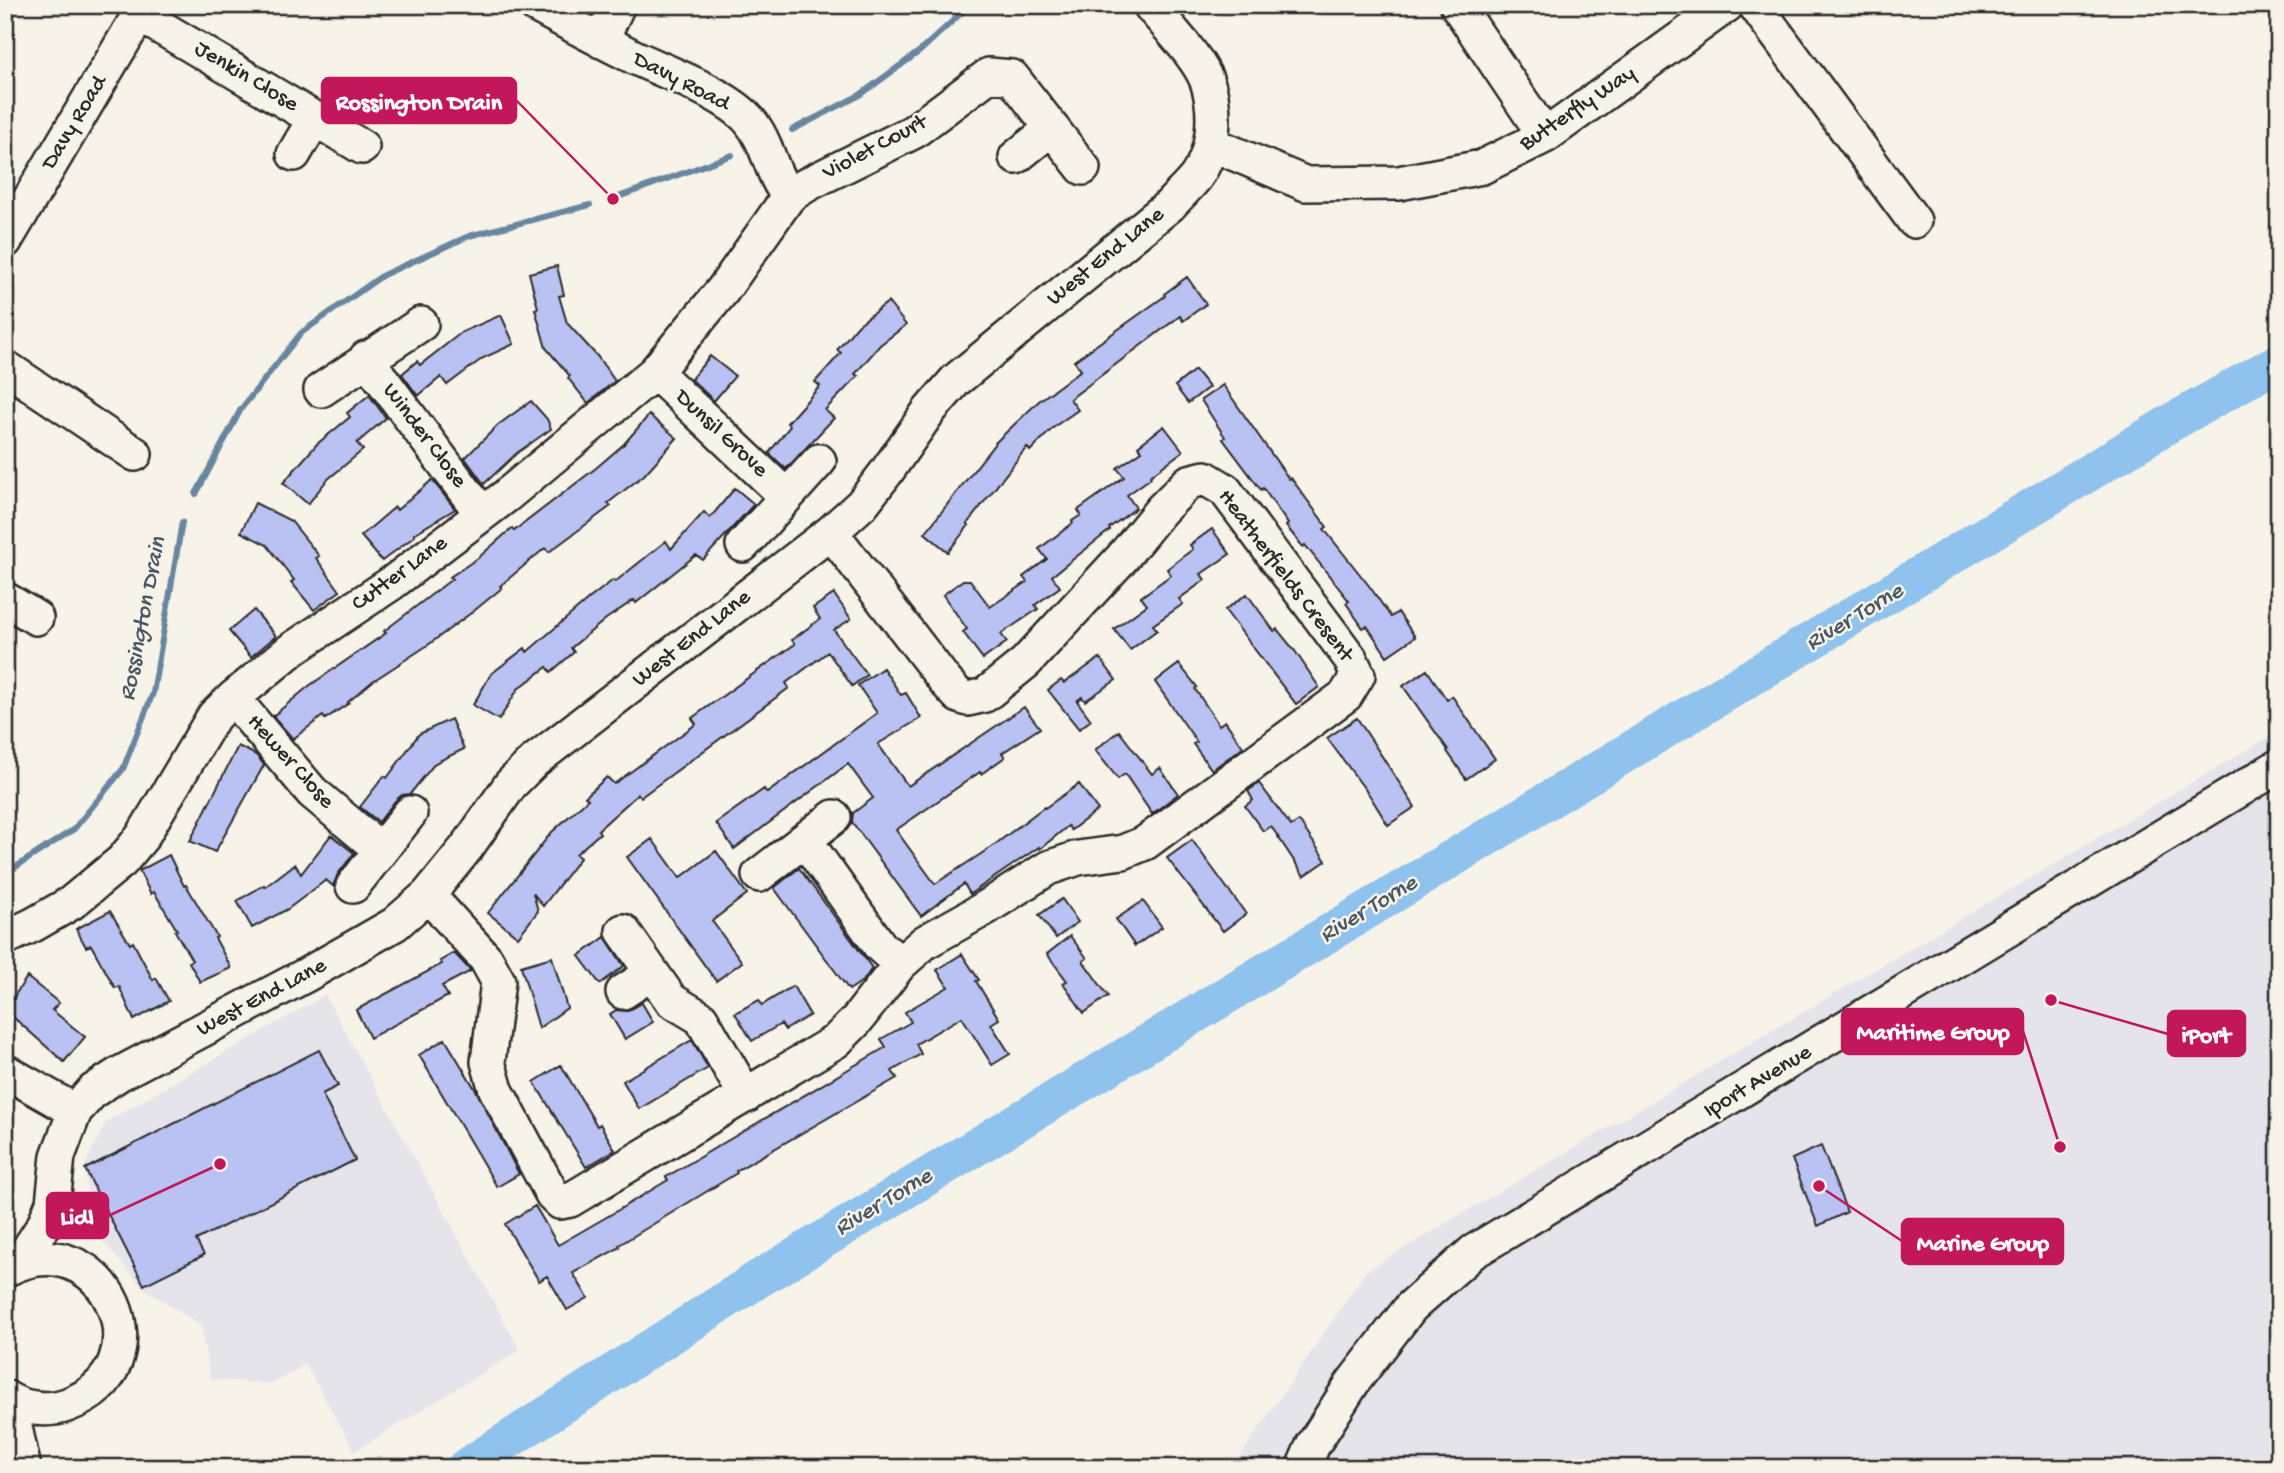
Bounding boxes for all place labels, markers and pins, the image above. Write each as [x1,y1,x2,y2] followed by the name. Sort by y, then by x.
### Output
[322,78,516,123] callout: Rossington Drain
[1842,1009,2023,1054] callout: Maritime Group
[2168,1011,2245,1056] callout: iPort
[47,1193,108,1238] callout: Lidl
[1902,1219,2063,1264] callout: Marine Group

